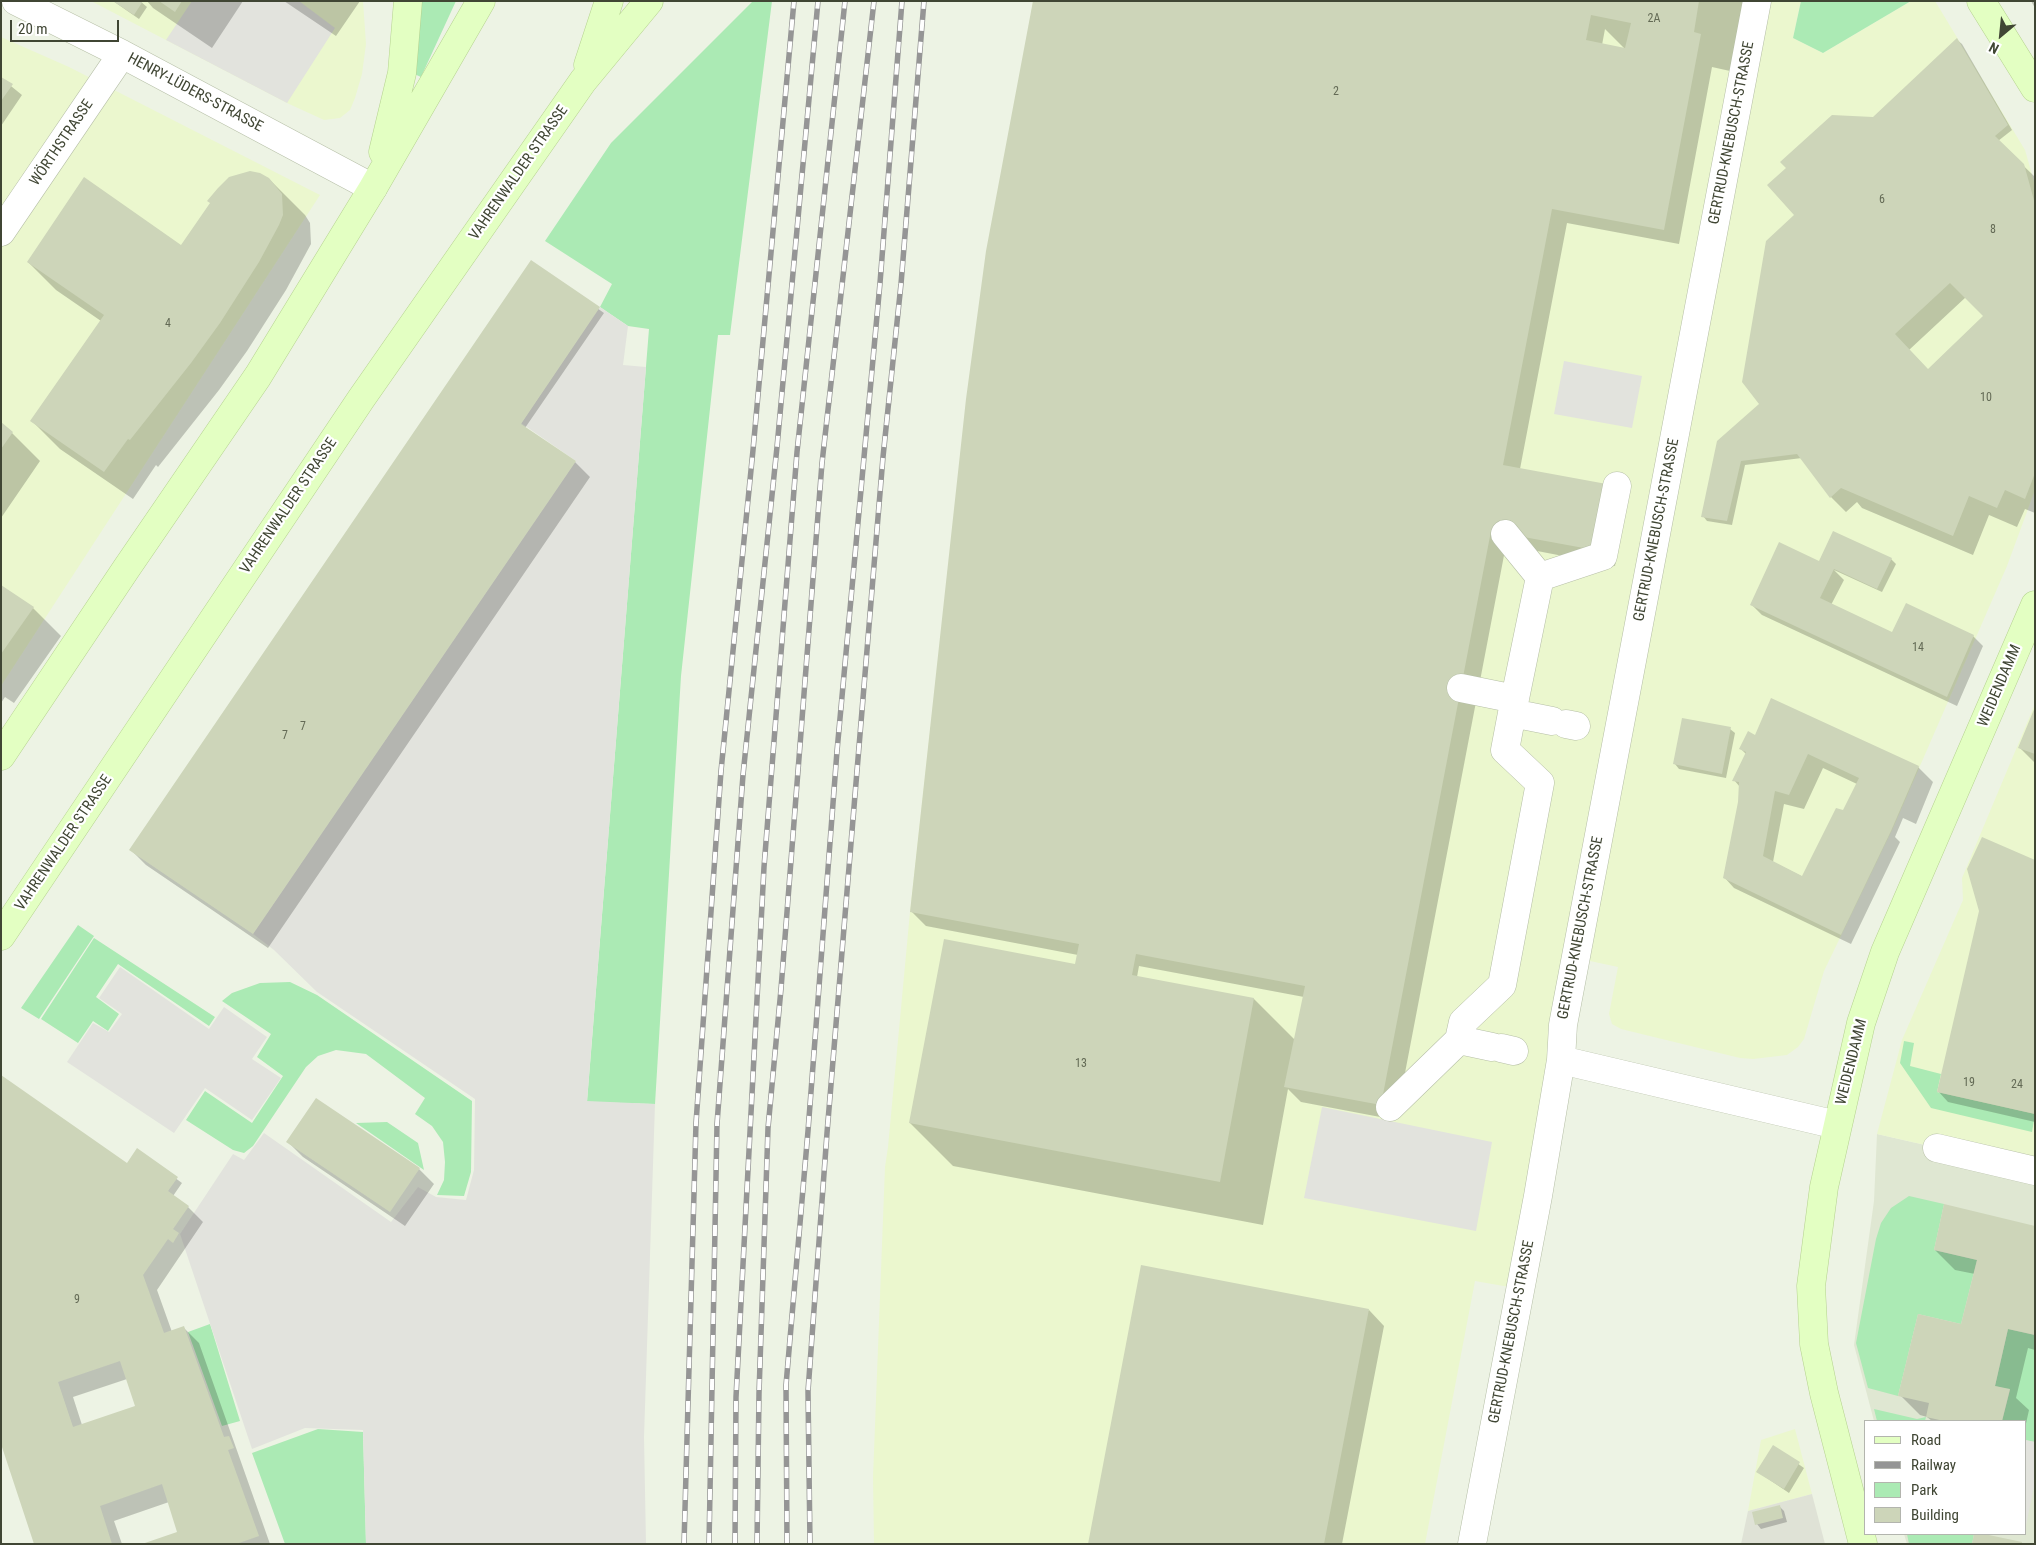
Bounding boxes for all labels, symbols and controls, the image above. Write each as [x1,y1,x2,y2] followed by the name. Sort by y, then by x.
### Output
[12,10,121,42] scale bar
[1976,10,2026,60] north arrow
[1648,12,1660,26] house number: 2A
[18,20,48,38] text: 20 m
[1986,39,2002,57] text: N
[1705,40,1759,226] street label: GERTRUD-KNEBUSCH-STRASSE
[124,50,266,136] street label: HENRY-LÜDERS-STRASSE
[1333,85,1339,99] house number: 2
[27,96,97,190] street label: WÖRTHSTRASSE
[466,102,572,244] street label: VAHRENWALDER STRASSE
[1879,193,1885,207] house number: 6
[1990,223,1996,237] house number: 8
[165,317,171,331] house number: 4
[1980,391,1992,405] house number: 10
[237,435,341,577] street label: VAHRENWALDER STRASSE
[1630,437,1684,623] street label: GERTRUD-KNEBUSCH-STRASSE
[1912,641,1924,655] house number: 14
[1975,642,2025,730] street label: WEIDENDAMM
[300,720,306,734] house number: 7
[282,729,288,743] house number: 7
[12,772,116,914] street label: VAHRENWALDER STRASSE
[1554,835,1608,1021] street label: GERTRUD-KNEBUSCH-STRASSE
[1833,1017,1871,1107] street label: WEIDENDAMM
[1075,1057,1087,1071] house number: 13
[1963,1076,1975,1090] house number: 19
[2011,1078,2023,1092] house number: 24
[1485,1239,1539,1425] street label: GERTRUD-KNEBUSCH-STRASSE
[74,1293,80,1307] house number: 9
[1864,1420,2026,1535] legend
[1911,1431,1941,1449] text: Road
[1911,1456,1956,1474] text: Railway
[1911,1481,1938,1499] text: Park
[1911,1506,1959,1524] text: Building

